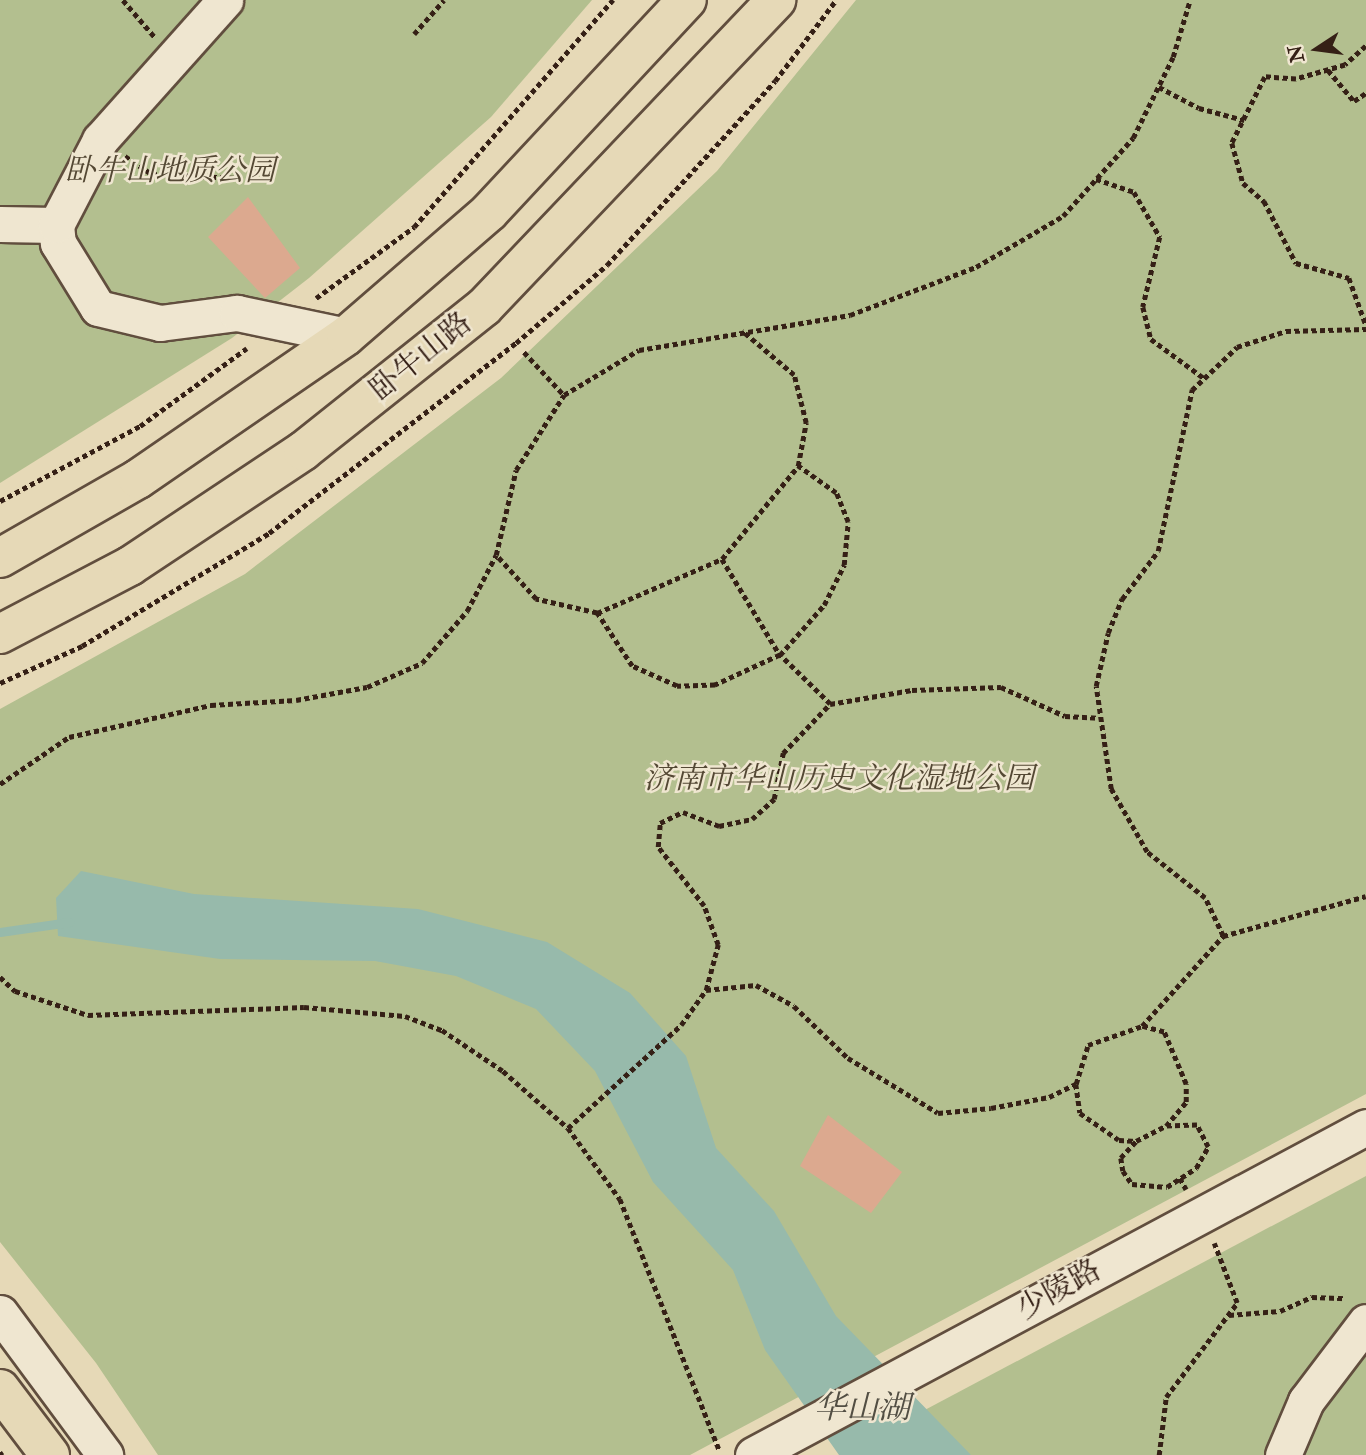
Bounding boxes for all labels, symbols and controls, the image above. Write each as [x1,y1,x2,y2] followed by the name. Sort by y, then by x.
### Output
[1282,14,1352,84] north arrow
[1283,43,1310,65] text: N
[65,153,275,189] park label: 卧牛山地质公园
[363,305,479,409] street label: 卧牛山路
[644,761,1034,797] park label: 济南市华山历史文化湿地公园
[1011,1252,1107,1328] street label: 少陵路
[814,1389,910,1427] water label: 华山湖

